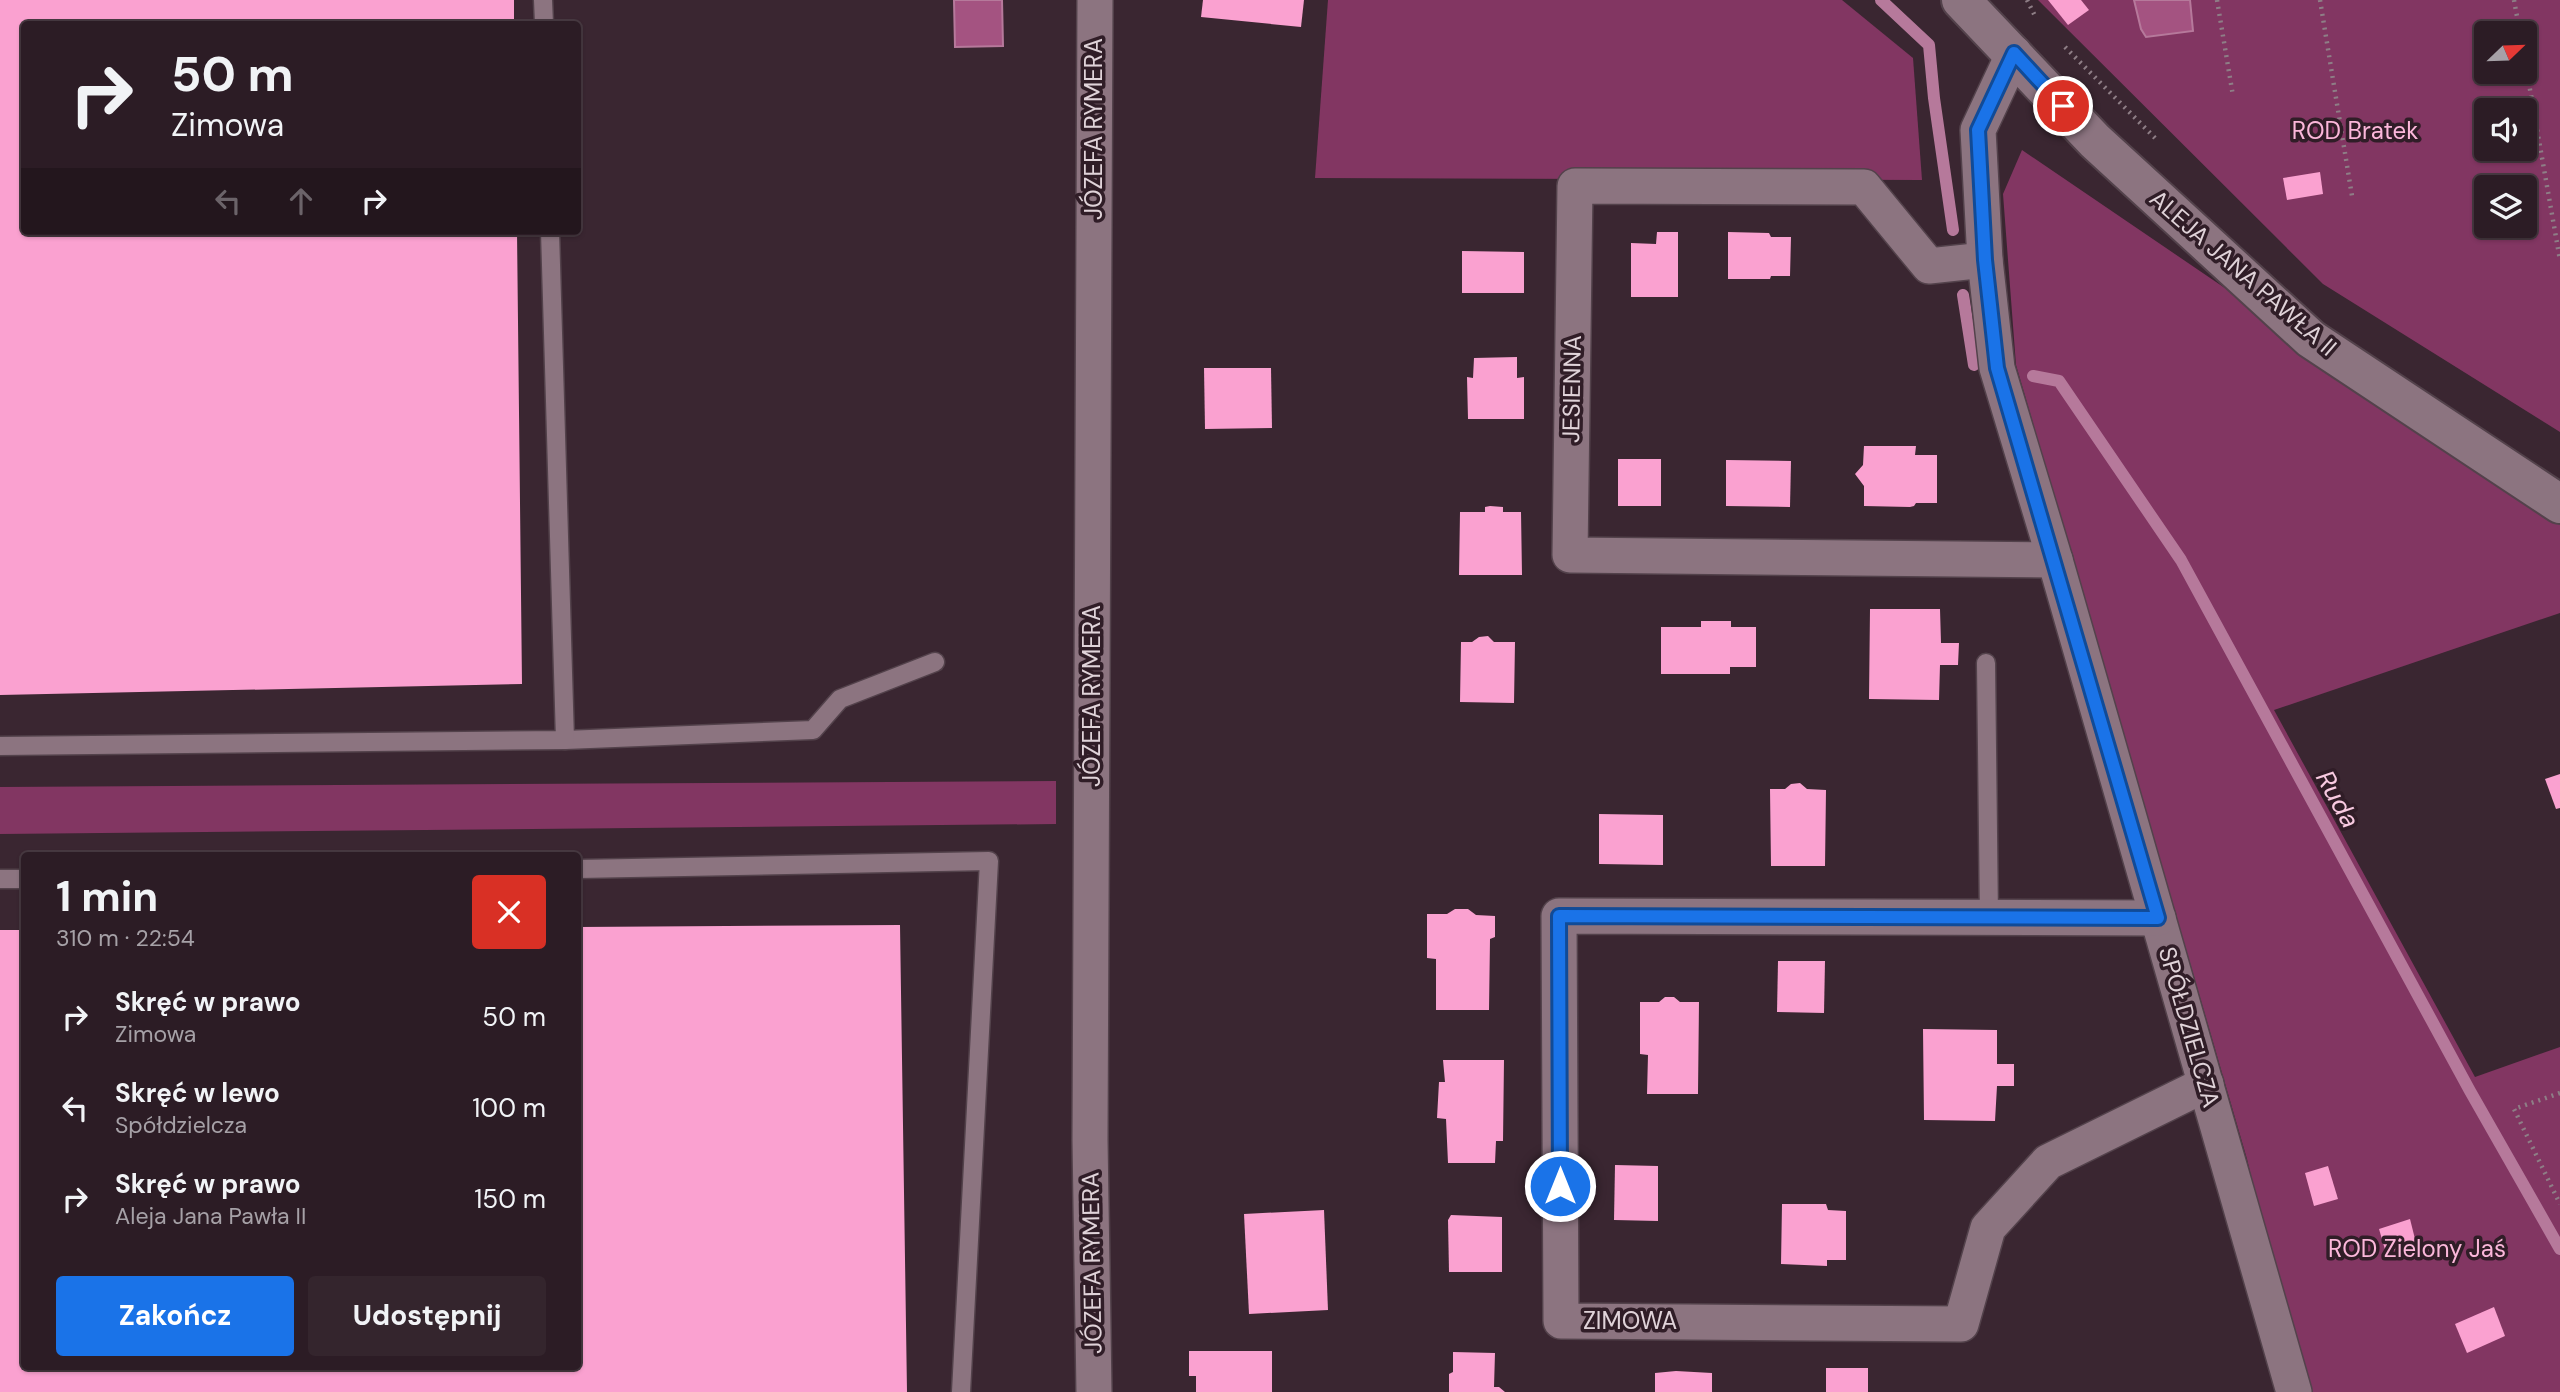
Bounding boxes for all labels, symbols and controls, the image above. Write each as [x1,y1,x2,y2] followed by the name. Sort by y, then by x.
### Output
[2474,21,2538,84] north arrow
[2474,21,2537,238] map controls
[1078,38,1109,220] street label: JÓZEFA RYMERA
[171,42,294,106] text: 50 m
[56,49,147,140] icon: right
[2033,76,2093,136] pin
[2044,87,2082,125] icon: arrive
[2474,98,2537,161] button: sound
[171,104,284,146] text: Zimowa
[2292,115,2418,146] park label: ROD Bratek
[2474,175,2537,238] button: layers
[209,182,247,220] icon: left
[282,182,320,220] icon: ahead
[355,182,393,220] icon: right
[2143,183,2343,362] street label: ALEJA JANA PAWŁA II
[1555,335,1588,443] street label: JESIENNA
[1076,605,1107,787] street label: JÓZEFA RYMERA
[2308,764,2368,834] water label: Ruda
[56,869,158,924] text: 1 min
[472,875,546,949] button: close
[56,923,195,953] text: 310 m · 22:54
[2152,943,2227,1111] street label: SPÓŁDZIELCZA
[115,985,301,1019] text: Skręć w prawo
[56,998,94,1036] icon: right
[482,1000,546,1034] text: 50 m
[115,1019,196,1049] text: Zimowa
[115,1076,280,1110] text: Skręć w lewo
[56,1089,94,1127] icon: left
[472,1091,546,1125] text: 100 m
[115,1110,247,1140] text: Spółdzielcza
[1523,1149,1597,1223] position arrow
[115,1167,301,1201] text: Skręć w prawo
[1074,1172,1109,1354] street label: JÓZEFA RYMERA
[56,1180,94,1218] icon: right
[474,1182,546,1216] text: 150 m
[115,1201,306,1231] text: Aleja Jana Pawła II
[2328,1233,2506,1264] park label: ROD Zielony Jaś
[56,1276,294,1356] button: Zakończ
[308,1276,546,1356] button: Udostępnij
[1583,1305,1677,1336] street label: ZIMOWA

